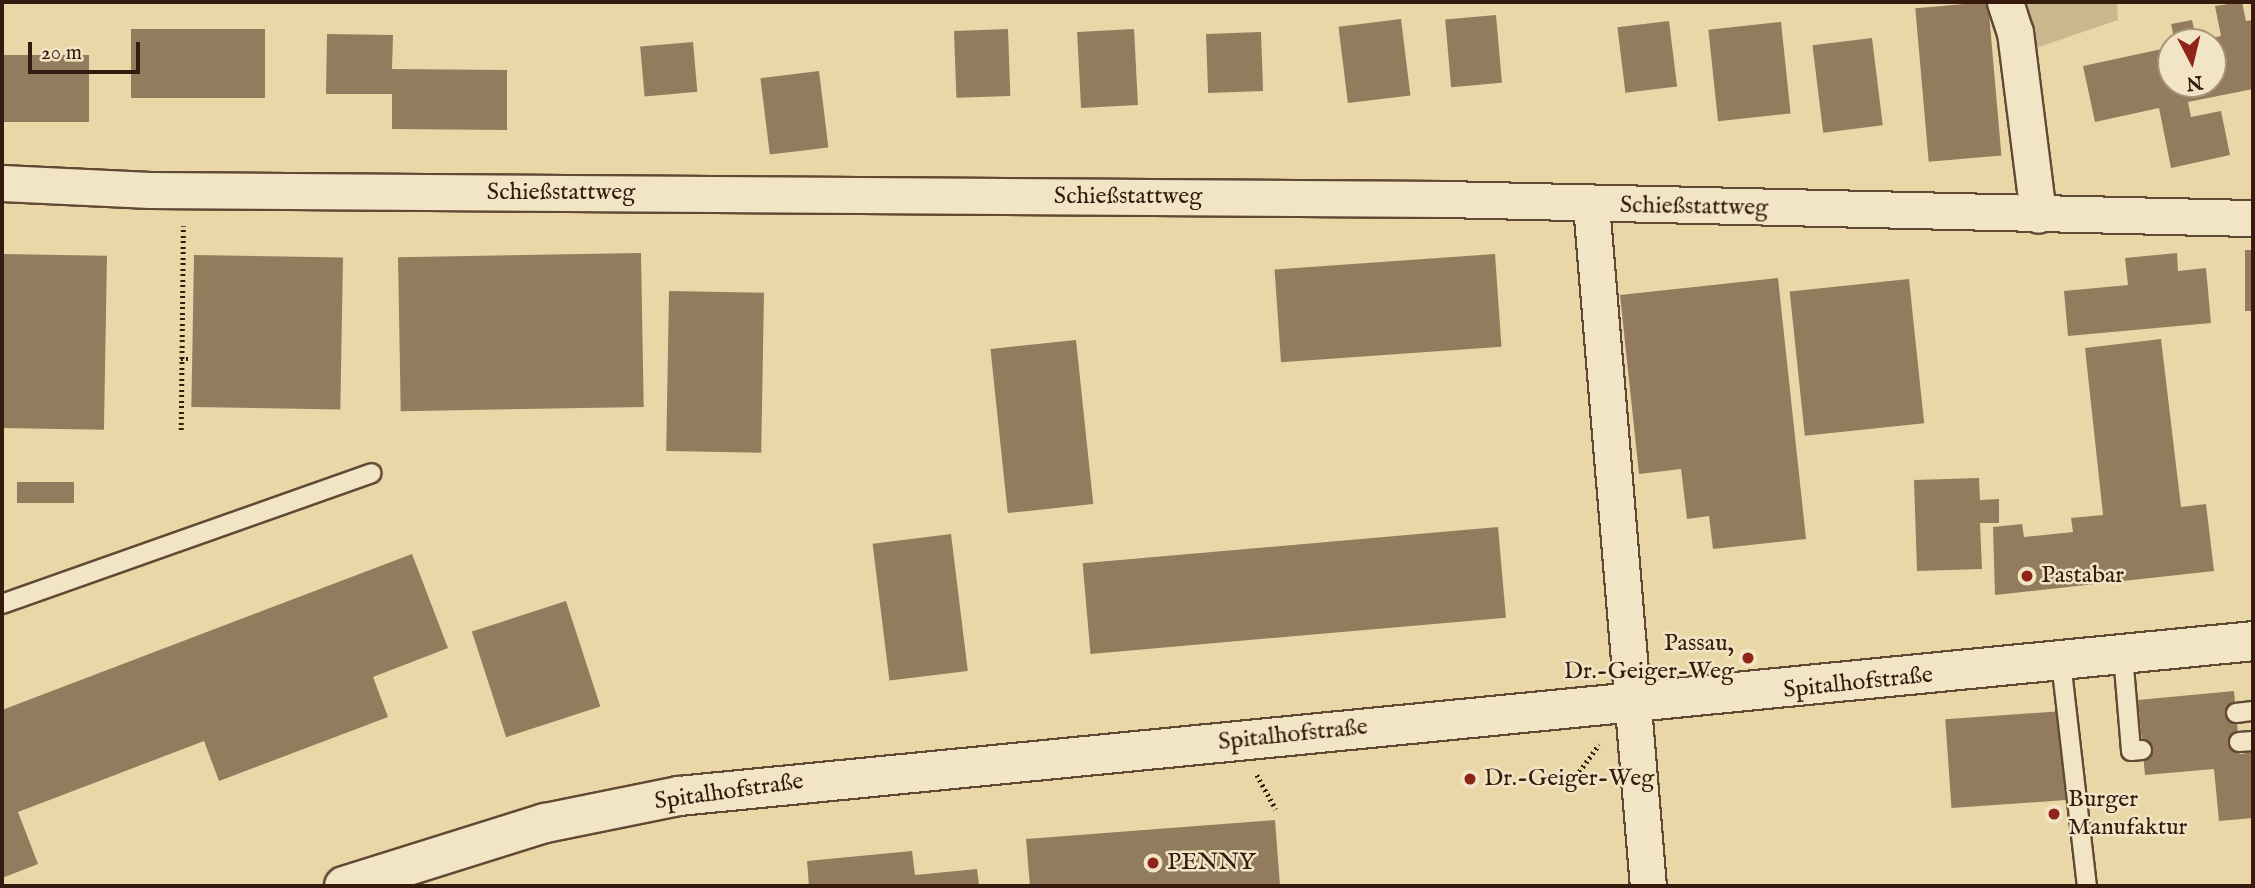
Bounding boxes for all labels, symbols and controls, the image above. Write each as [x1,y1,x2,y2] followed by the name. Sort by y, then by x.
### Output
[32,28,144,72] scale bar
[2157,28,2227,98] north arrow
[41,40,82,67] text: 20 m
[2185,69,2204,95] text: N
[487,179,635,207] street label: Schießstattweg
[1054,183,1202,211] street label: Schießstattweg
[1620,191,1768,223] street label: Schießstattweg
[2041,562,2124,590] place label: Pastabar
[2019,568,2035,584] marker: Pastabar
[1564,630,1734,686] place label: Passau, Dr.-Geiger-Weg
[1740,650,1756,666] marker: Passau, Dr.-Geiger-Weg
[1782,661,1934,705] street label: Spitalhofstraße
[1217,713,1369,757] street label: Spitalhofstraße
[1484,765,1654,793] place label: Dr.-Geiger-Weg
[653,767,805,817] street label: Spitalhofstraße
[1462,771,1478,787] marker: Dr.-Geiger-Weg
[2068,786,2187,842] place label: Burger Manufaktur
[2046,806,2062,822] marker: Burger Manufaktur
[1167,849,1255,877] place label: PENNY
[1145,855,1161,871] marker: PENNY

